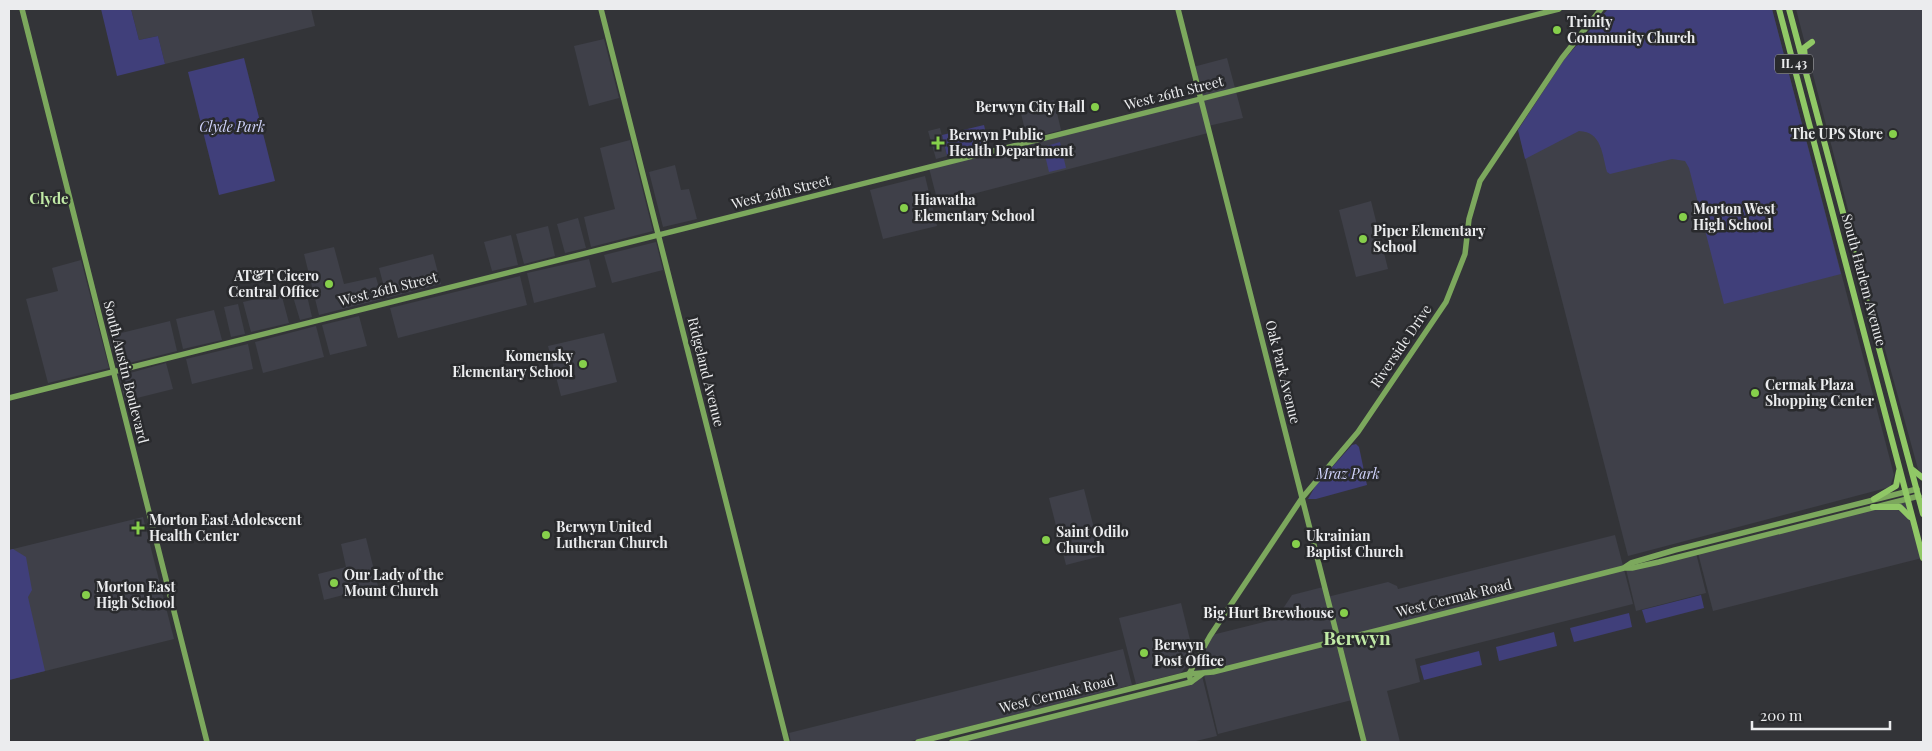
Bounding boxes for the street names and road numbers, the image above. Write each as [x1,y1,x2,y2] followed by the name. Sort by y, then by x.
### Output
[1775,54,1813,74] road number: IL 43
[1121,71,1226,114] street label: West 26th Street
[728,170,833,213] street label: West 26th Street
[1838,212,1891,348] street label: South Harlem Avenue
[335,267,440,310] street label: West 26th Street
[100,299,153,445] street label: South Austin Boulevard
[1366,300,1435,391] street label: Riverside Drive
[684,315,729,429] street label: Ridgeland Avenue
[1261,318,1306,426] street label: Oak Park Avenue
[1393,574,1514,621] street label: West Cermak Road
[996,670,1117,717] street label: West Cermak Road

